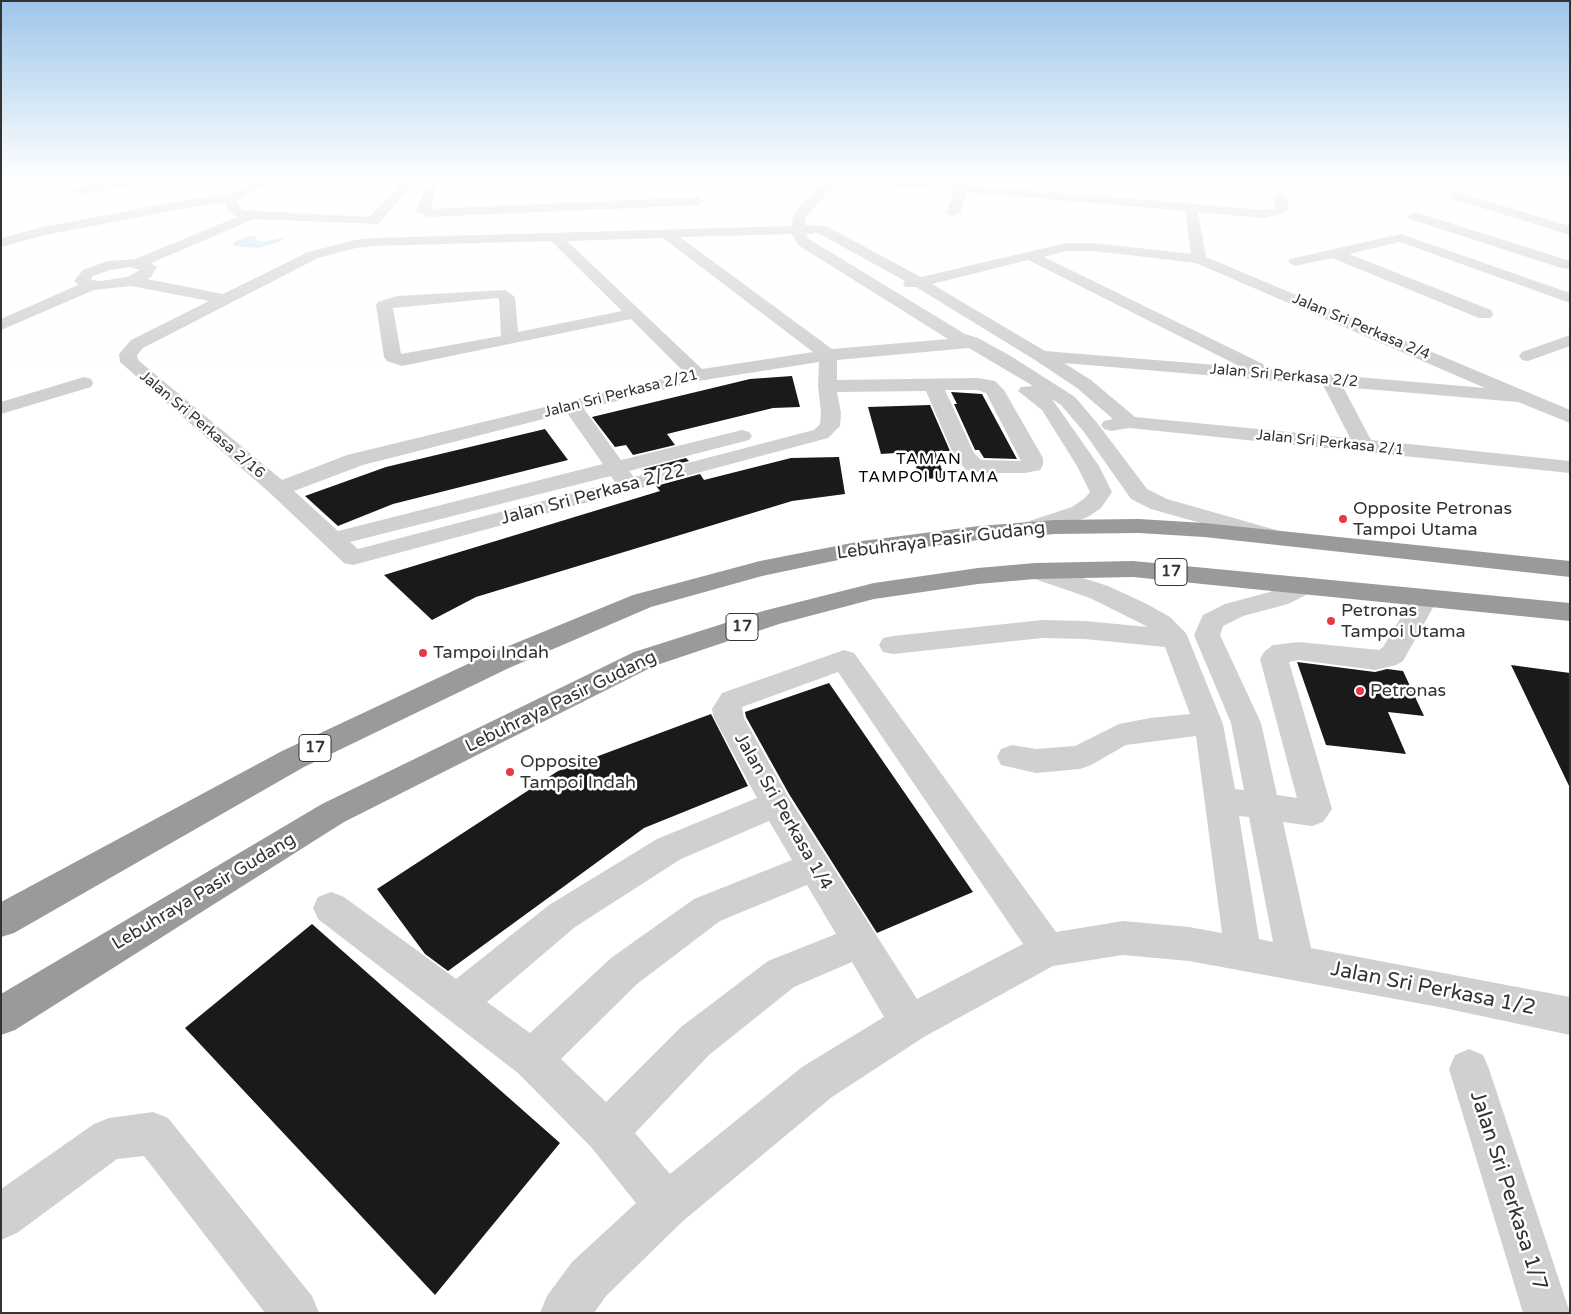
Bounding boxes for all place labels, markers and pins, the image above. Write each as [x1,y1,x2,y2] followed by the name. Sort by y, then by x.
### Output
[1353,498,1512,540] place label: Opposite Petronas Tampoi Utama
[1337,513,1349,525] marker: Opposite Petronas Tampoi Utama
[1341,600,1466,642] place label: Petronas Tampoi Utama
[1325,615,1337,627] marker: Petronas Tampoi Utama
[433,642,549,664] place label: Tampoi Indah
[417,647,429,659] marker: Tampoi Indah
[1370,680,1446,702] place label: Petronas
[1354,685,1366,697] marker: Petronas
[520,751,636,794] place label: Opposite Tampoi Indah
[504,766,516,778] marker: Opposite Tampoi Indah

